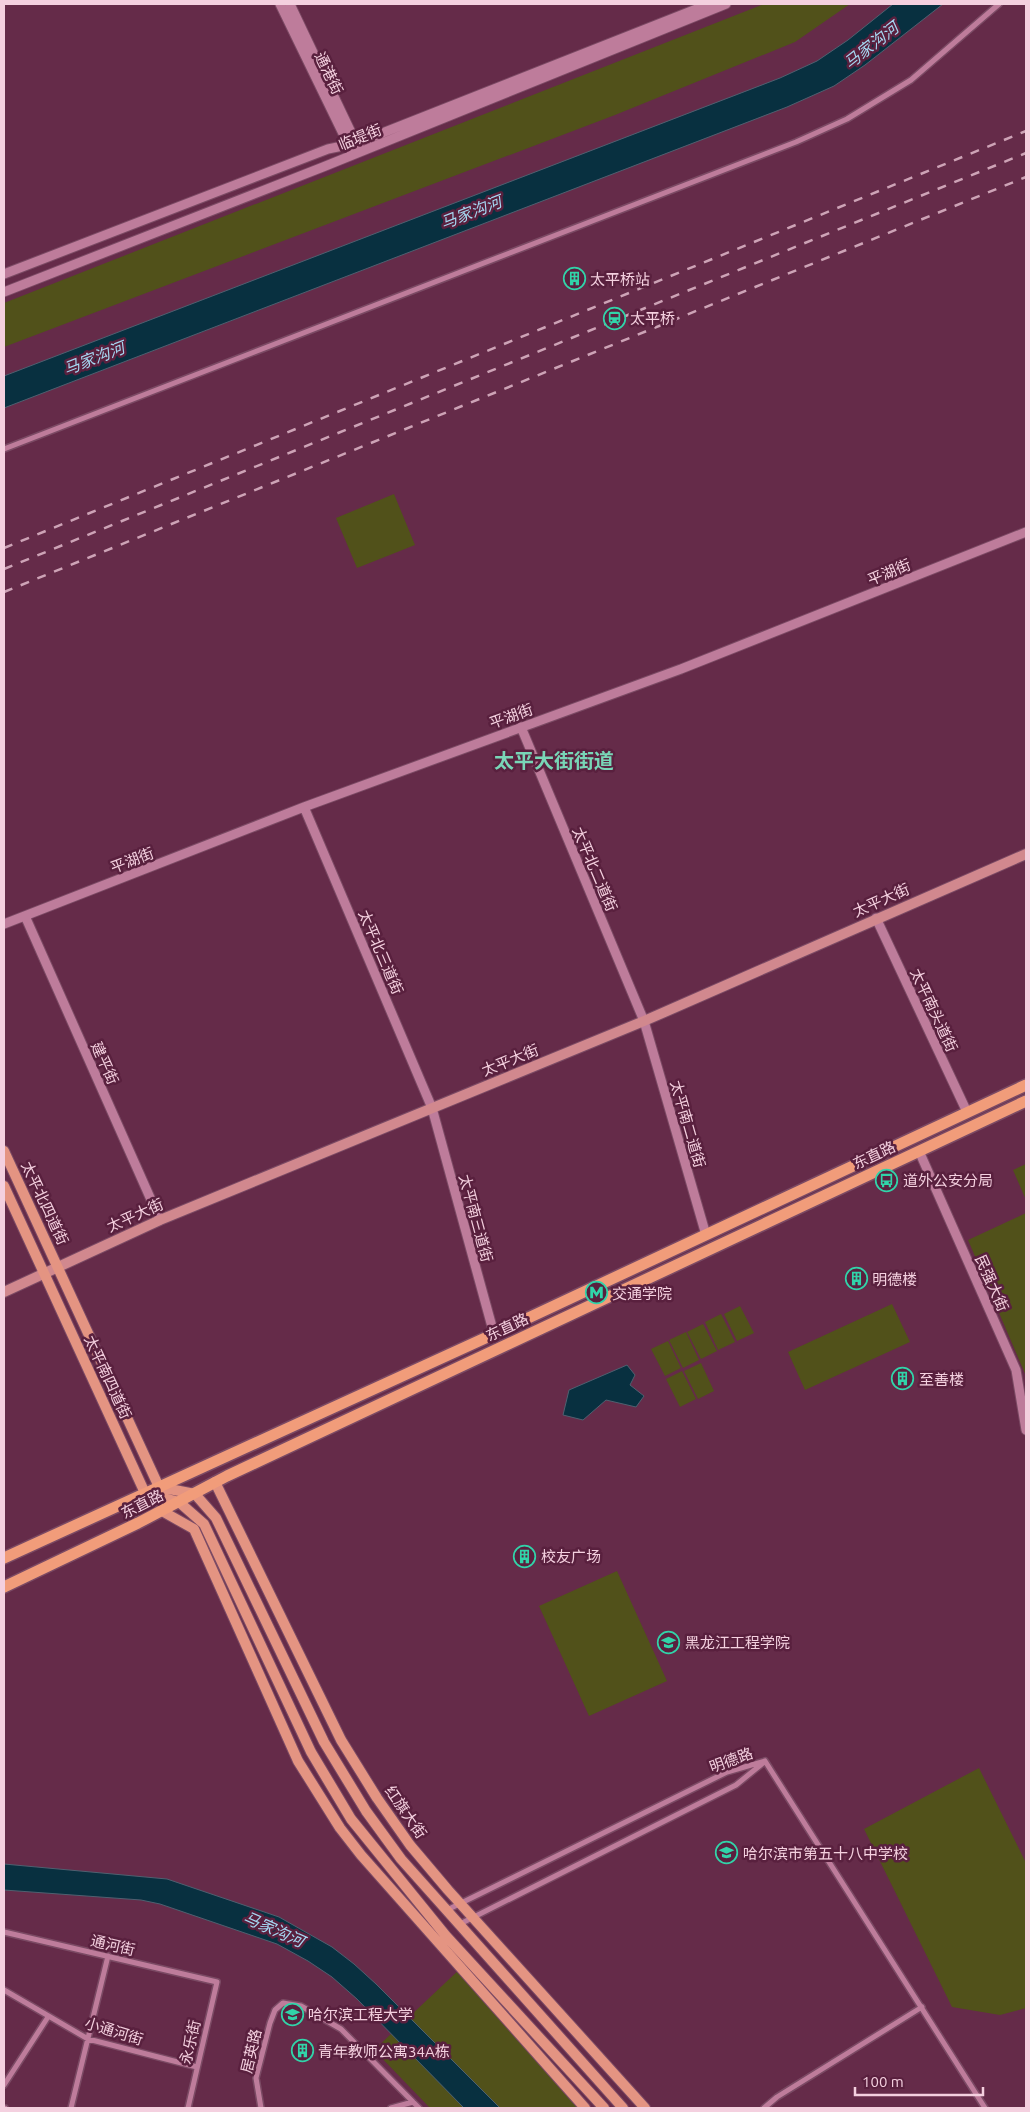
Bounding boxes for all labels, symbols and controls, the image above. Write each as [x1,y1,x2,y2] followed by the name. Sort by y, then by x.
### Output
[840,16,904,72] water label: 马家沟河
[311,49,347,97] street label: 通港街
[336,121,384,153] street label: 临堤街
[438,191,507,232] water label: 马家沟河
[562,267,586,291] building icon: 太平桥站
[590,271,650,288] place label: 太平桥站
[602,306,626,330] station icon: 太平桥
[630,310,675,327] place label: 太平桥
[61,337,130,378] water label: 马家沟河
[865,556,913,588] street label: 平湖街
[487,700,535,732] street label: 平湖街
[494,749,614,772] district label: 太平大街街道
[570,824,620,914] street label: 太平北二道街
[108,844,156,876] street label: 平湖街
[850,880,912,920] street label: 太平大街
[356,907,406,997] street label: 太平北三道街
[907,966,961,1054] street label: 太平南头道街
[88,1039,122,1087] street label: 建平街
[479,1041,541,1079] street label: 太平大街
[667,1078,709,1170] street label: 太平南二道街
[850,1138,898,1172] street label: 东直路
[18,1159,72,1247] street label: 太平北四道街
[875,1168,899,1192] bus stop icon: 道外公安分局
[456,1172,496,1264] street label: 太平南三道街
[903,1172,993,1189] place label: 道外公安分局
[104,1195,166,1235] street label: 太平大街
[972,1252,1012,1314] street label: 民强大街
[844,1267,868,1291] building icon: 明德楼
[872,1271,917,1288] place label: 明德楼
[584,1281,608,1305] metro station icon: 交通学院
[612,1285,672,1302] place label: 交通学院
[483,1310,531,1344] street label: 东直路
[81,1333,135,1421] street label: 太平南四道街
[891,1367,915,1391] building icon: 至善楼
[919,1371,964,1388] place label: 至善楼
[118,1486,166,1522] street label: 东直路
[513,1544,537,1568] building icon: 校友广场
[541,1548,601,1565] place label: 校友广场
[657,1630,681,1654] school or university icon: 黑龙江工程学院
[685,1634,790,1651] place label: 黑龙江工程学院
[707,1744,755,1776] street label: 明德路
[382,1783,430,1841] street label: 红旗大街
[715,1841,739,1865] school or university icon: 哈尔滨市第五十八中学校
[743,1845,908,1862] place label: 哈尔滨市第五十八中学校
[241,1908,310,1951] water label: 马家沟河
[89,1932,137,1958] street label: 通河街
[280,2002,304,2026] school or university icon: 哈尔滨工程大学
[308,2006,413,2023] place label: 哈尔滨工程大学
[83,2014,145,2048] street label: 小通河街
[177,2018,203,2066] street label: 永乐街
[238,2027,264,2075] street label: 居英路
[290,2039,314,2063] building icon: 青年教师公寓34A栋
[318,2043,450,2060] place label: 青年教师公寓34A栋
[855,2064,982,2096] scale bar
[862,2073,904,2090] text: 100 m

